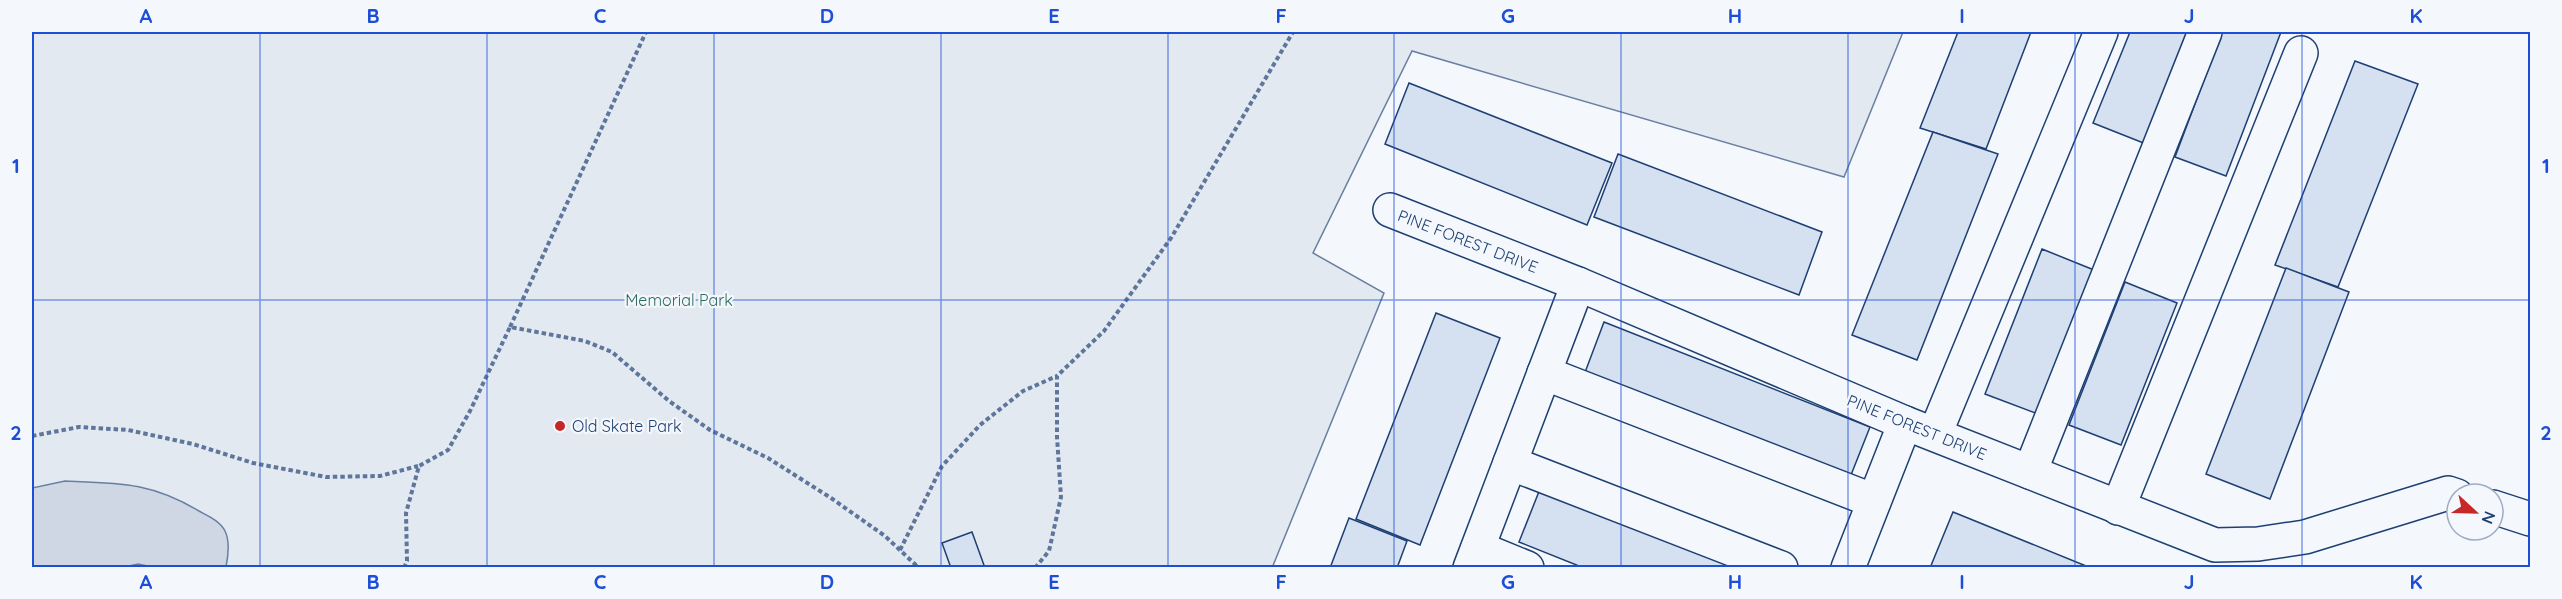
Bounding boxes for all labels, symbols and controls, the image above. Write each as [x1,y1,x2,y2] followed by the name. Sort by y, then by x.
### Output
[140,3,153,28] text: A
[366,3,380,28] text: B
[594,3,607,28] text: C
[820,3,834,28] text: D
[1048,3,1060,28] text: E
[1275,3,1287,28] text: F
[1501,3,1515,28] text: G
[1728,3,1742,28] text: H
[1959,3,1965,28] text: I
[2183,3,2195,28] text: J
[2409,3,2423,28] text: K
[12,153,20,178] text: 1
[2542,153,2550,178] text: 1
[1395,205,1541,277] street label: PINE FOREST DRIVE
[625,290,733,310] park label: Memorial Park
[1844,390,1990,464] street label: PINE FOREST DRIVE
[572,416,682,436] place label: Old Skate Park
[553,419,567,433] marker: Old Skate Park
[10,420,22,445] text: 2
[2540,420,2552,445] text: 2
[2445,482,2505,542] north arrow
[2477,508,2500,527] text: N
[140,569,153,594] text: A
[366,569,380,594] text: B
[594,569,607,594] text: C
[820,569,834,594] text: D
[1048,569,1060,594] text: E
[1275,569,1287,594] text: F
[1501,569,1515,594] text: G
[1728,569,1742,594] text: H
[1959,569,1965,594] text: I
[2183,569,2195,594] text: J
[2409,569,2423,594] text: K

